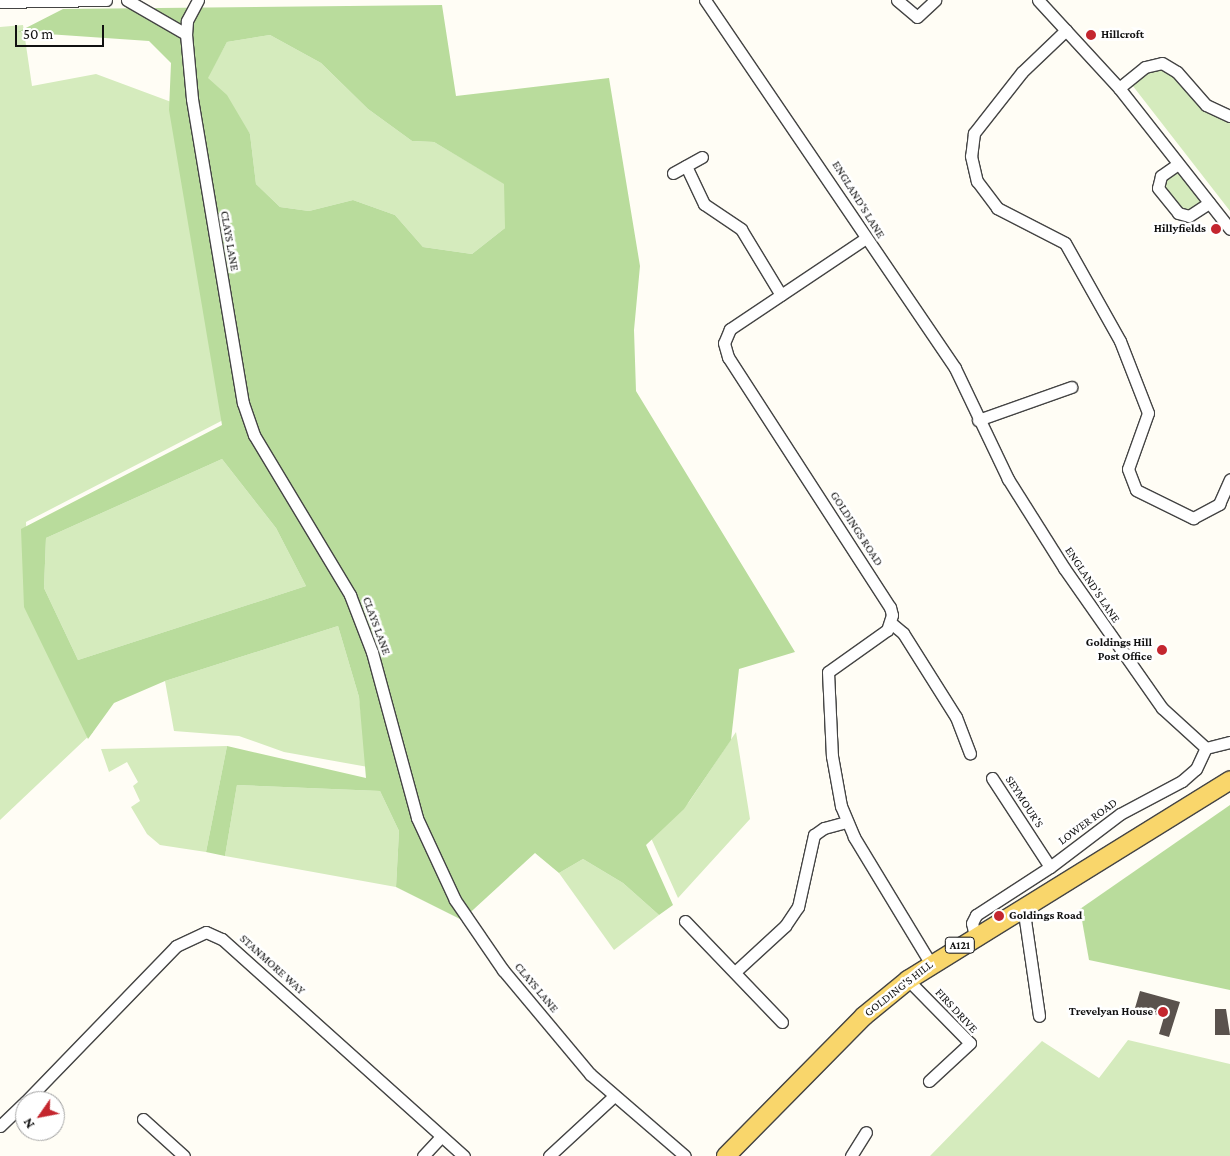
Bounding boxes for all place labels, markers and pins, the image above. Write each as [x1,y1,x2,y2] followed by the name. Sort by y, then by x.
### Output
[1101,28,1144,42] place label: Hillcroft
[1085,29,1097,41] marker: Hillcroft
[1154,222,1206,236] place label: Hillyfields
[1210,223,1222,235] marker: Hillyfields
[1086,636,1152,664] place label: Goldings Hill Post Office
[1156,644,1168,656] marker: Goldings Hill Post Office
[1009,909,1082,923] place label: Goldings Road
[993,910,1005,922] marker: Goldings Road
[1069,1005,1153,1019] place label: Trevelyan House
[1157,1006,1169,1018] marker: Trevelyan House

